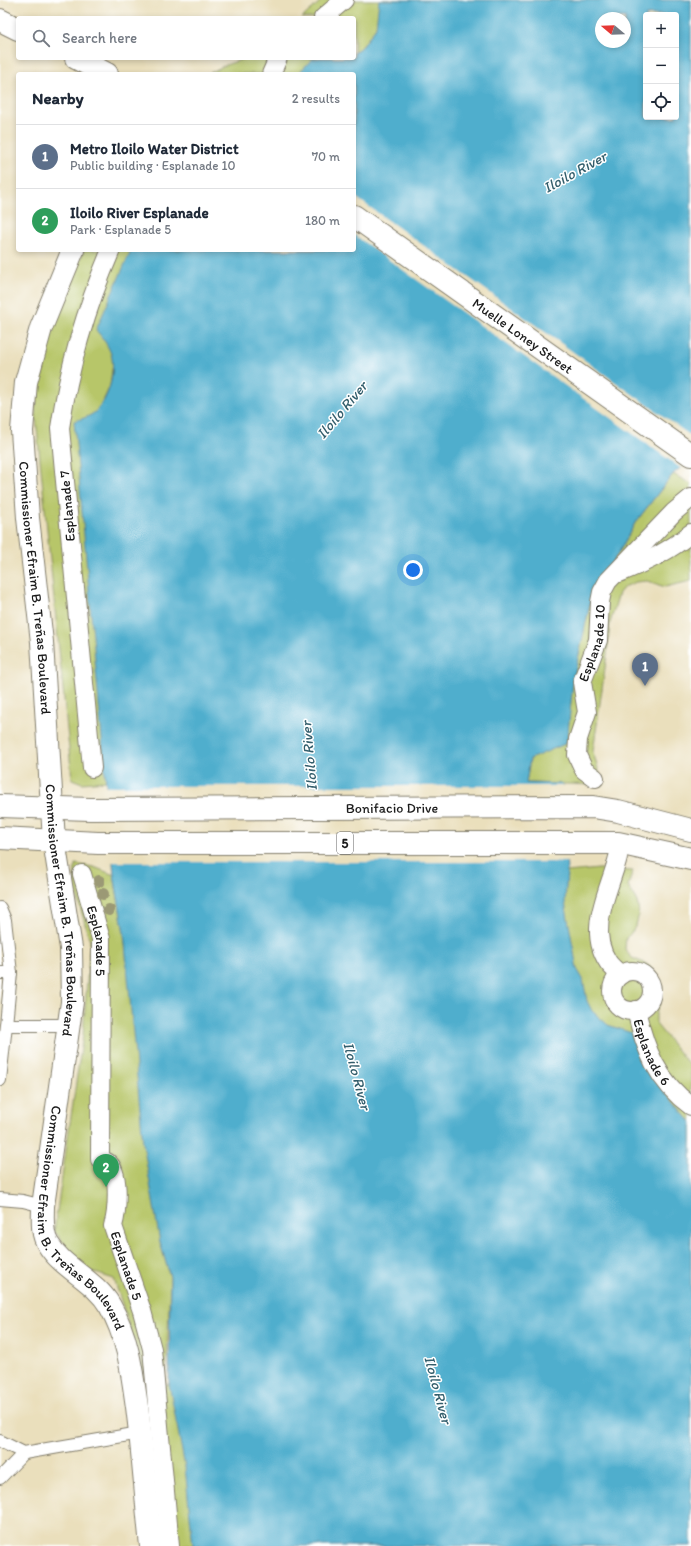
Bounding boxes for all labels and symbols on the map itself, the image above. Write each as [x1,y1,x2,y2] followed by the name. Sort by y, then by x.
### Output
[595,12,631,48] north arrow
[540,146,612,197] water label: Iloilo River
[469,295,576,378] street label: Muelle Loney Street
[313,376,373,442] water label: Iloilo River
[15,461,54,715] street label: Commissioner Efraim B. Treñas Boulevard
[56,470,79,542] street label: Esplanade 7
[403,560,423,580] your location
[575,604,609,684] street label: Esplanade 10
[632,653,658,686] pin: 1
[297,719,321,791] water label: Iloilo River
[42,784,80,1038] street label: Commissioner Efraim B. Treñas Boulevard
[346,800,438,817] street label: Bonifacio Drive
[337,832,353,854] road number: 5
[83,904,109,976] street label: Esplanade 5
[629,1017,674,1089] street label: Esplanade 6
[339,1040,375,1114] water label: Iloilo River
[34,1104,129,1333] street label: Commissioner Efraim B. Treñas Boulevard
[93,1154,119,1187] pin: 2
[106,1229,146,1302] street label: Esplanade 5
[420,1354,456,1428] water label: Iloilo River

